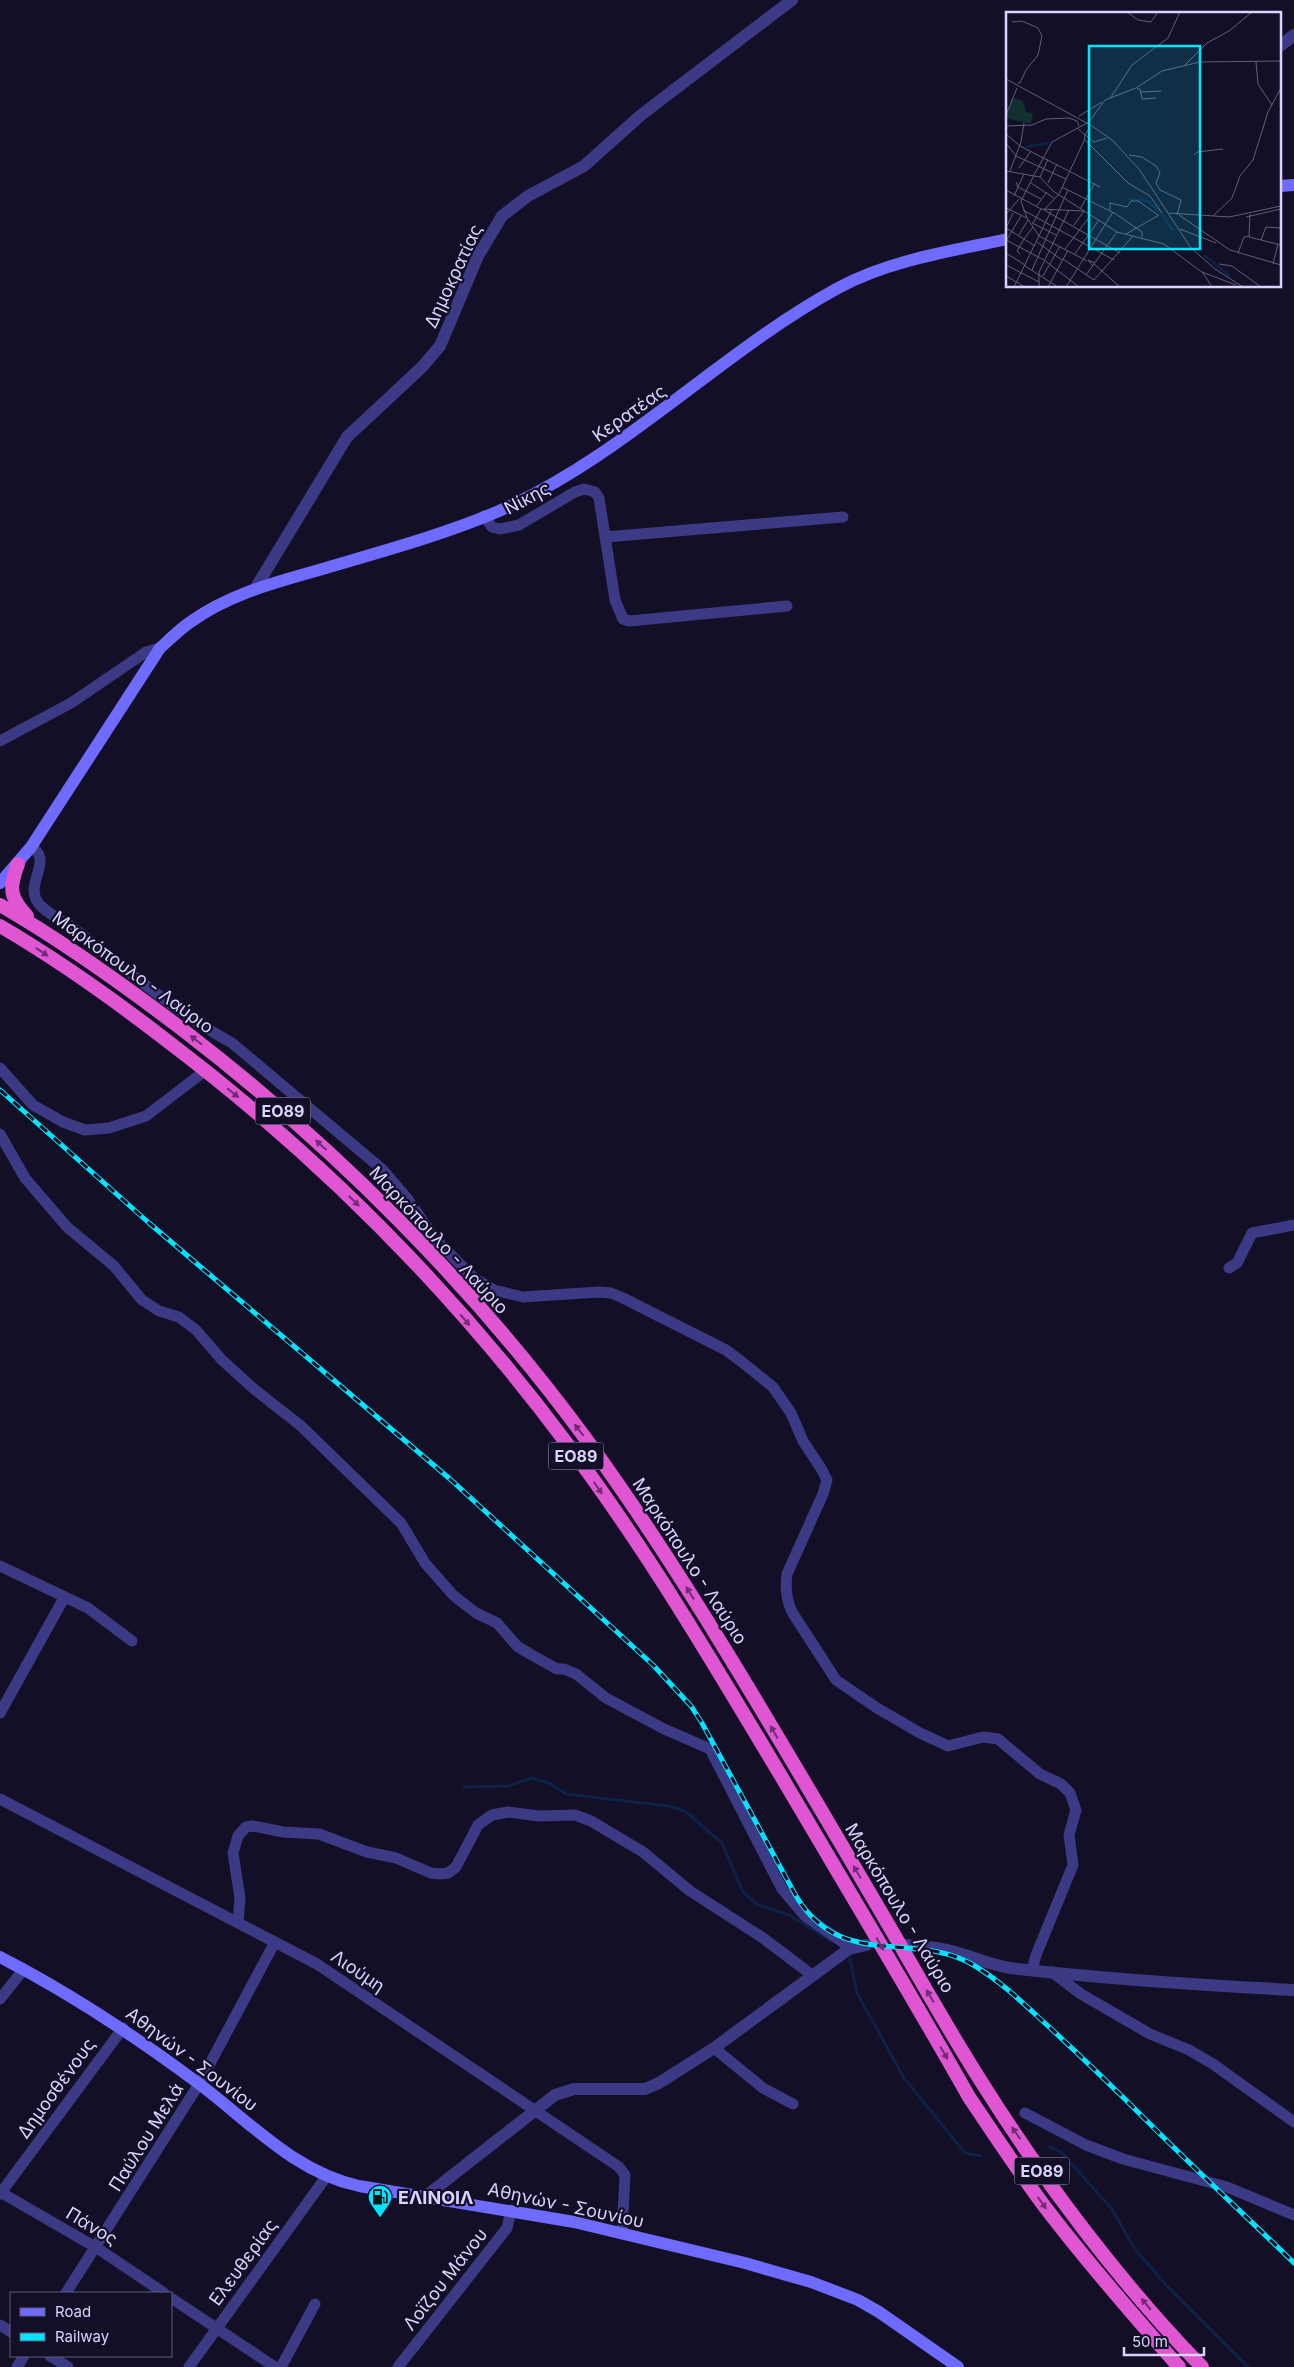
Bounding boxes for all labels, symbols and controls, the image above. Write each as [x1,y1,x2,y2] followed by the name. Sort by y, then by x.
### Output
[1006,12,1282,288] inset map
[420,221,486,331] street label: Δημοκρατίας
[588,380,670,446] street label: Κερατέας
[500,477,554,519] street label: Νίκης
[48,907,218,1037] street label: Μαρκόπουλο - Λαύριο
[35,947,48,956] one-way arrow
[189,1035,203,1045] one-way arrow
[226,1087,239,1098] one-way arrow
[256,1098,310,1124] road number: ΕΟ89
[314,1139,327,1150] one-way arrow
[365,1162,513,1318] street label: Μαρκόπουλο - Λαύριο
[348,1195,360,1207] one-way arrow
[459,1313,470,1326] one-way arrow
[573,1424,584,1437] one-way arrow
[548,1442,604,1470] road number: ΕΟ89
[628,1474,752,1648] street label: Μαρκόπουλο - Λαύριο
[593,1481,603,1495] one-way arrow
[685,1586,695,1599] one-way arrow
[770,1725,779,1738] one-way arrow
[841,1819,959,1997] street label: Μαρκόπουλο - Λαύριο
[853,1864,861,1879] one-way arrow
[876,1937,885,1951] one-way arrow
[327,1946,389,1996] street label: Λιούμη
[926,1989,935,2002] one-way arrow
[122,2003,262,2115] street label: Αθηνών - Σουνίου
[13,2034,99,2142] street label: Δημοσθένους
[939,2046,948,2059] one-way arrow
[104,2079,188,2195] street label: Παύλου Μελά
[1011,2127,1021,2140] one-way arrow
[1014,2158,1070,2184] road number: ΕΟ89
[486,2178,646,2232] street label: Αθηνών - Σουνίου
[367,2184,393,2218] fuel station icon: ΕΛΙΝΟΙΛ
[398,2187,474,2208] place label: ΕΛΙΝΟΙΛ
[1037,2196,1047,2210] one-way arrow
[62,2202,122,2250] street label: Πάνος
[205,2215,281,2309] street label: Ελευθερίας
[399,2224,491,2334] street label: Λοϊζου Μάνου
[10,2292,172,2357] legend
[1141,2298,1152,2311] one-way arrow
[55,2302,91,2321] text: Road
[1124,2324,1204,2356] scale bar
[55,2327,110,2346] text: Railway
[1132,2332,1168,2351] text: 50 m

